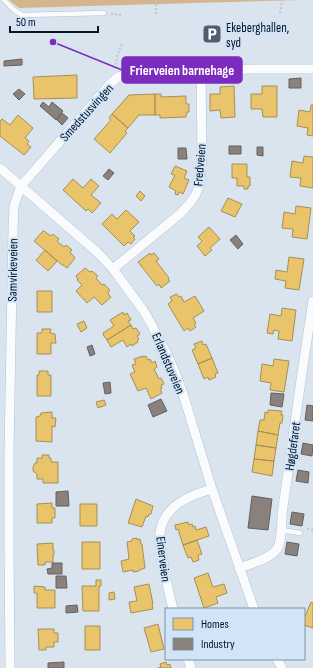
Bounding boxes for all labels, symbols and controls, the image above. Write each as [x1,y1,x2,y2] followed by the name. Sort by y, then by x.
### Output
[10,8,98,34] scale bar
[16,15,36,30] text: 50 m
[226,20,289,51] place label: Ekeberghallen, syd
[201,23,223,45] parking icon: Ekeberghallen, syd
[122,57,242,83] callout: Frierveien barnehage
[130,62,234,79] text: Frierveien barnehage
[57,80,117,145] street label: Smedstusvingen
[190,143,210,187] street label: Fredveien
[4,238,22,302] street label: Samvirkeveien
[148,330,188,396] street label: Erlandstuveien
[282,421,304,472] street label: Høgdefaret
[152,535,174,583] street label: Einerveien
[165,608,305,660] legend
[201,617,229,632] text: Homes
[201,637,235,652] text: Industry

